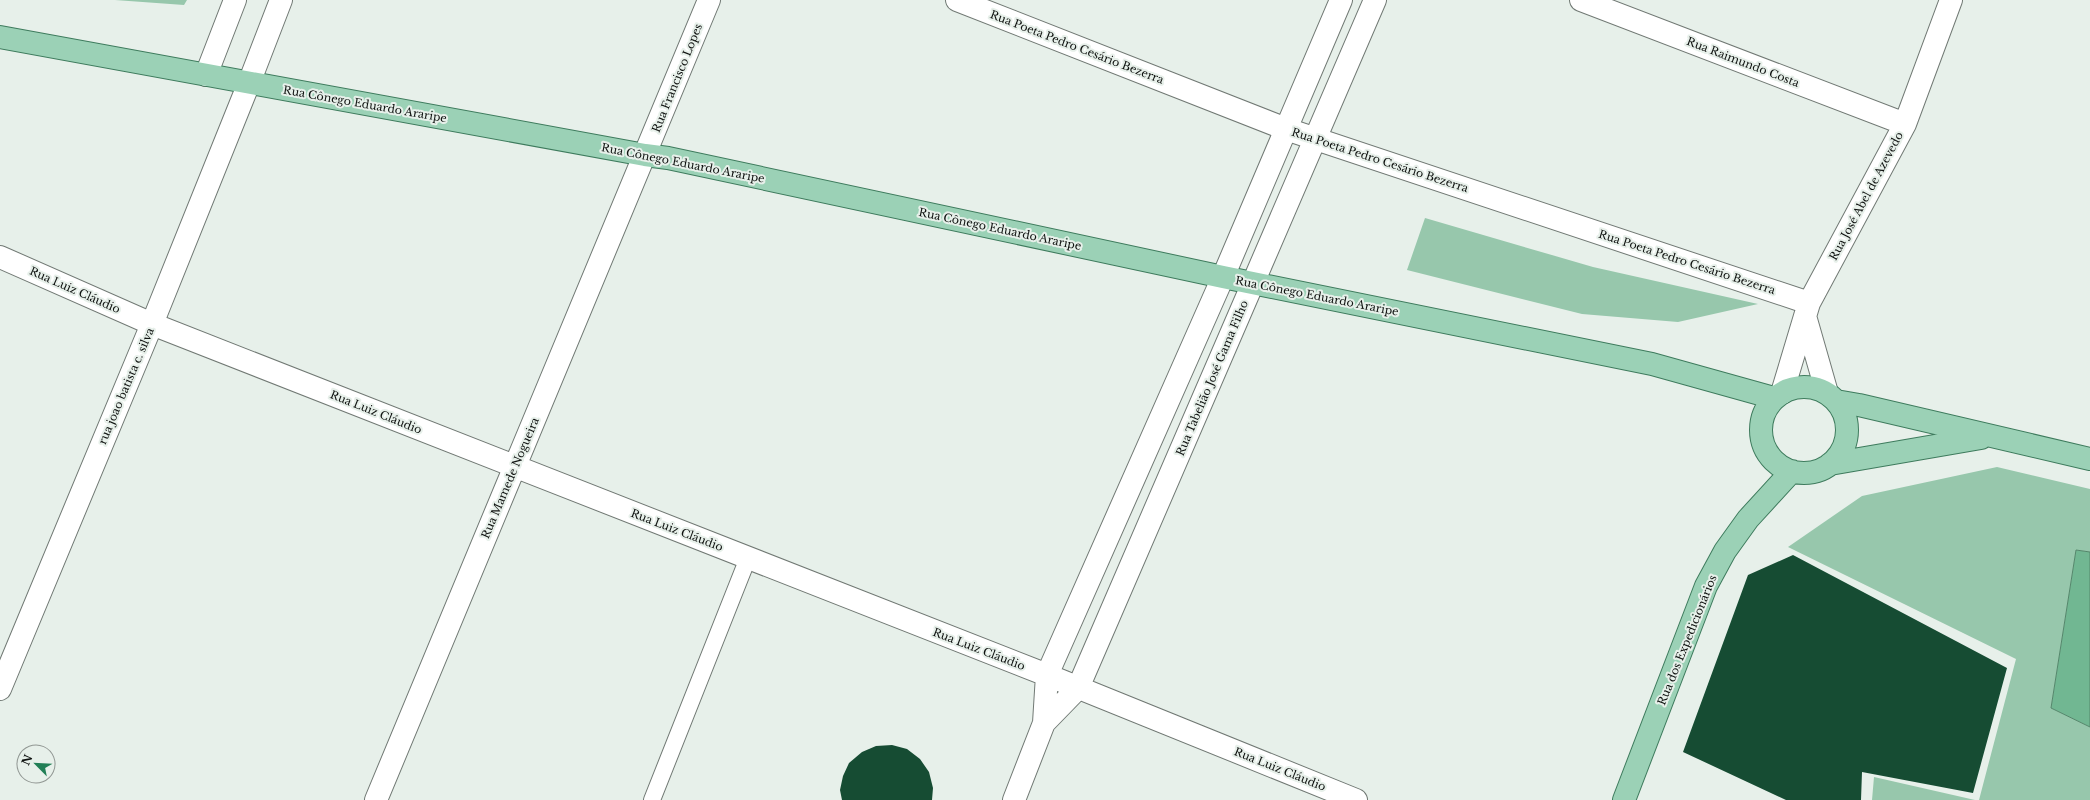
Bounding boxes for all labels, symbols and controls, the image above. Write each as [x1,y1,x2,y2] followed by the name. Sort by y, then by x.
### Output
[988,7,1167,87] street label: Rua Poeta Pedro Cesário Bezerra
[649,22,705,134] street label: Rua Francisco Lopes
[1685,34,1802,90] street label: Rua Raimundo Costa
[282,83,448,125] street label: Rua Cônego Eduardo Araripe
[1290,125,1471,196] street label: Rua Poeta Pedro Cesário Bezerra
[1826,129,1906,263] street label: Rua José Abel de Azevedo
[600,140,766,186] street label: Rua Cônego Eduardo Araripe
[917,205,1083,253] street label: Rua Cônego Eduardo Araripe
[1597,227,1778,298] street label: Rua Poeta Pedro Cesário Bezerra
[27,264,123,316] street label: Rua Luiz Cláudio
[1234,273,1400,319] street label: Rua Cônego Eduardo Araripe
[1173,298,1251,458] street label: Rua Tabelião José Gama Filho
[95,325,157,446] street label: rua joao batista c. silva
[328,387,424,437] street label: Rua Luiz Cláudio
[478,414,542,541] street label: Rua Mamede Nogueira
[629,506,725,554] street label: Rua Luiz Cláudio
[1654,573,1720,707] street label: Rua dos Expedicionários
[931,625,1027,673] street label: Rua Luiz Cláudio
[16,744,56,784] north arrow
[1232,744,1328,794] street label: Rua Luiz Cláudio
[18,752,36,768] text: N

